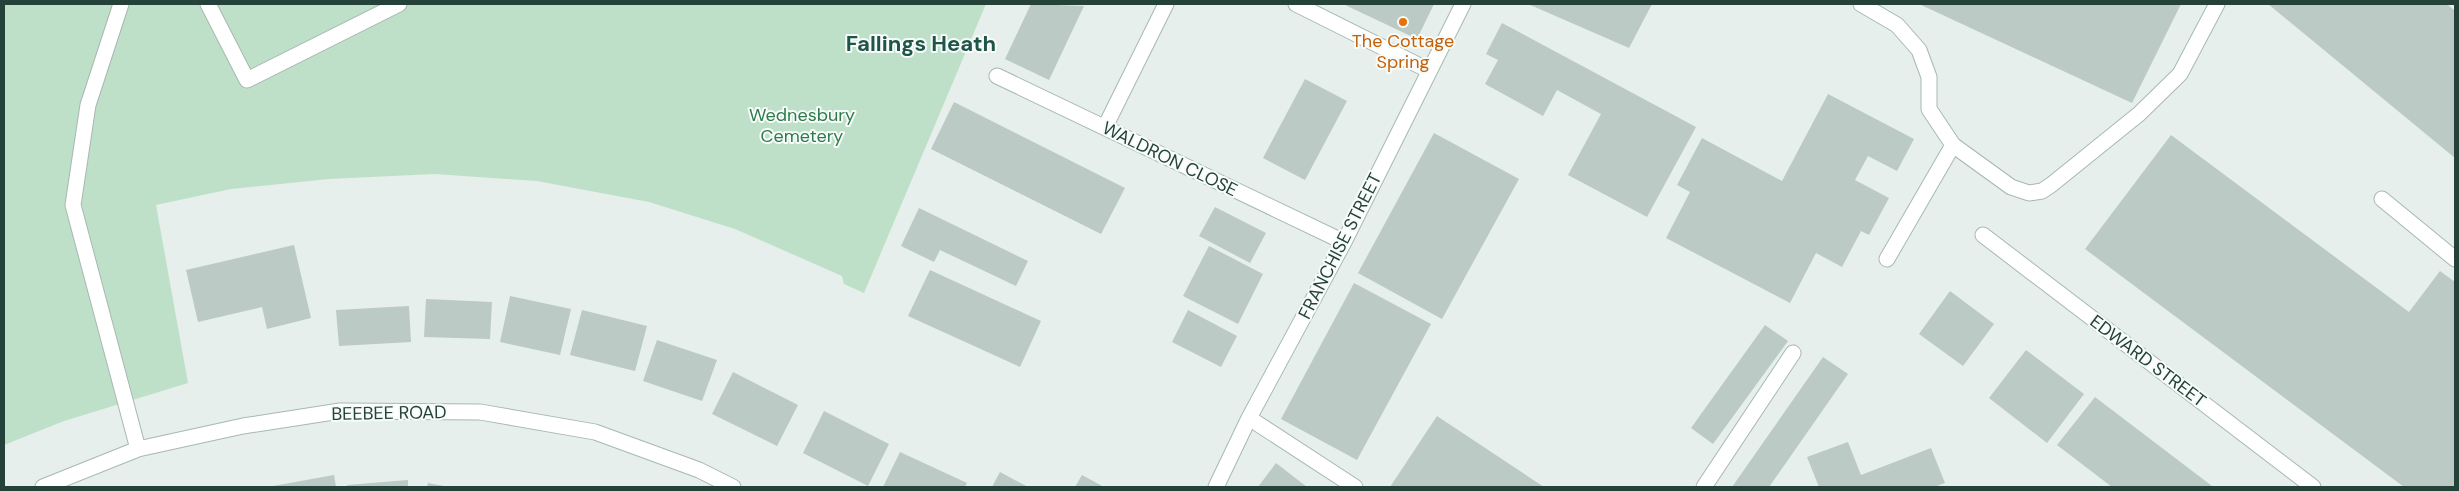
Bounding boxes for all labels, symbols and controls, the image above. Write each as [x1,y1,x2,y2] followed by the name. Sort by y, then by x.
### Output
[1397,16,1409,28] marker: The Cottage Spring
[846,29,996,58] district label: Fallings Heath
[1352,29,1454,74] place label: The Cottage Spring
[749,103,855,148] park label: Wednesbury Cemetery
[1098,116,1242,202] street label: WALDRON CLOSE
[1293,169,1387,323] street label: FRANCHISE STREET
[2085,309,2211,413] street label: EDWARD STREET
[331,400,447,426] street label: BEEBEE ROAD

